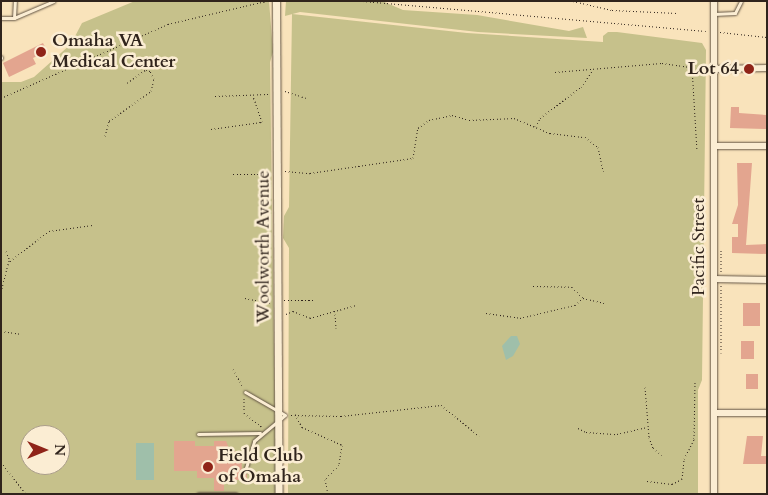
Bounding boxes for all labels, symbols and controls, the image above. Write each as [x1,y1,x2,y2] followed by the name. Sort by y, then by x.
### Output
[52,31,175,74] place label: Omaha VA Medical Center
[34,45,48,59] marker: Omaha VA Medical Center
[687,58,739,80] place label: Lot 64
[743,63,755,75] marker: Lot 64
[253,170,275,324] street label: Woolworth Avenue
[688,198,710,296] street label: Pacific Street
[20,425,70,475] north arrow
[50,444,69,456] text: N
[218,446,303,488] place label: Field Club of Omaha
[202,461,214,473] marker: Field Club of Omaha

